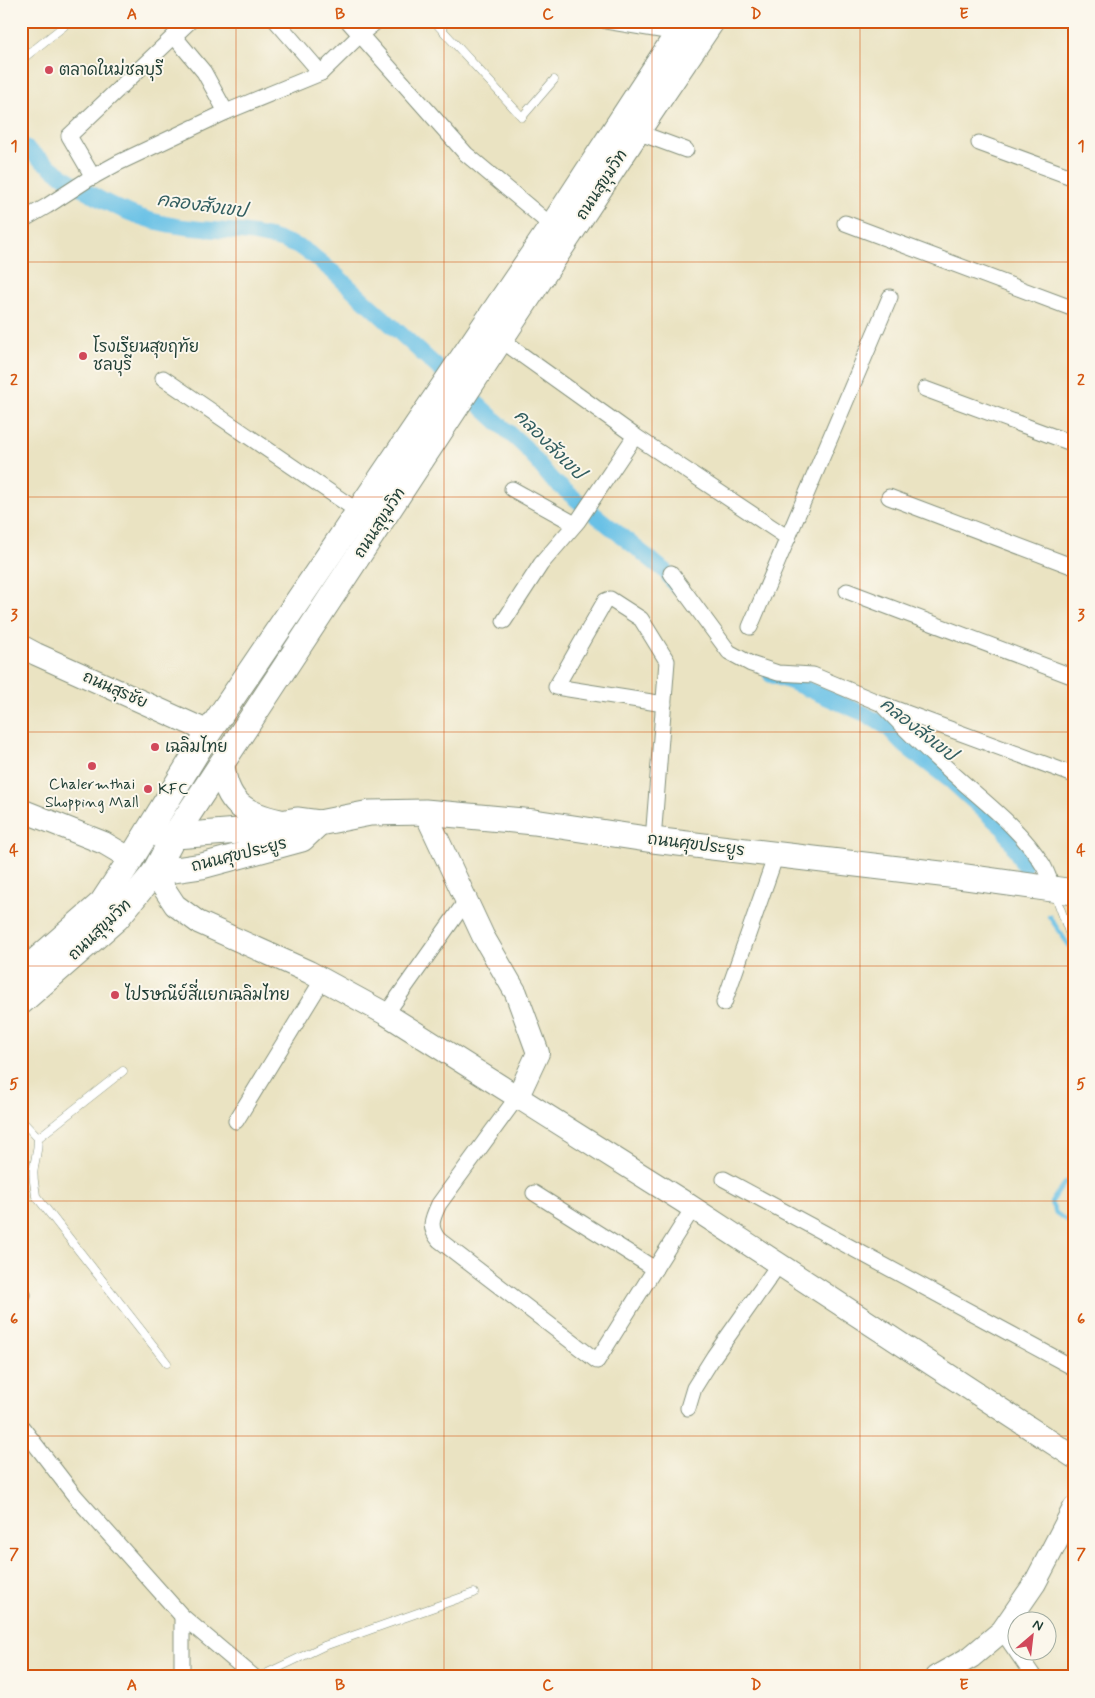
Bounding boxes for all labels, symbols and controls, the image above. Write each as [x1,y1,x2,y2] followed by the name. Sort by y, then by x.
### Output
[127,4,137,25] text: A
[335,4,345,25] text: B
[542,4,554,25] text: C
[750,4,762,25] text: D
[959,4,969,25] text: E
[59,58,164,82] place label: ตลาดใหม่ชลบุรี
[43,64,55,76] marker: ตลาดใหม่ชลบุรี
[10,136,18,157] text: 1
[1077,136,1085,157] text: 1
[571,145,633,225] street label: ถนนสุขุมวิท
[156,188,252,225] water label: คลองสังเขป
[93,335,199,377] place label: โรงเรียนสุขฤทัย ชลบุรี
[77,350,89,362] marker: โรงเรียนสุขฤทัย ชลบุรี
[10,370,18,391] text: 2
[1077,370,1085,391] text: 2
[509,405,592,488] water label: คลองสังเขป
[349,483,411,563] street label: ถนนสุขุมวิท
[10,605,18,626] text: 3
[1077,605,1085,626] text: 3
[79,665,151,715] street label: ถนนสุรชัย
[875,693,964,770] water label: คลองสังเขป
[165,735,228,758] place label: เฉลิมไทย
[149,741,161,753] marker: เฉลิมไทย
[86,760,98,772] marker: Chalermthai Shopping Mall
[45,774,139,813] place label: Chalermthai Shopping Mall
[158,779,188,800] place label: KFC
[142,783,154,795] marker: KFC
[646,829,746,862] street label: ถนนศุขประยูร
[189,833,289,878] street label: ถนนศุขประยูร
[9,840,19,861] text: 4
[1076,840,1086,861] text: 4
[63,894,137,966] street label: ถนนสุขุมวิท
[124,979,290,1006] place label: ไปรษณีย์สี่แยกเฉลิมไทย
[109,989,121,1001] marker: ไปรษณีย์สี่แยกเฉลิมไทย
[9,1074,19,1095] text: 5
[1076,1074,1086,1095] text: 5
[10,1309,18,1330] text: 6
[1077,1309,1085,1330] text: 6
[9,1544,19,1565] text: 7
[1076,1544,1086,1565] text: 7
[1008,1610,1058,1660] north arrow
[1029,1615,1046,1636] text: N
[127,1675,137,1696] text: A
[335,1675,345,1696] text: B
[542,1675,554,1696] text: C
[750,1675,762,1696] text: D
[959,1675,969,1696] text: E

